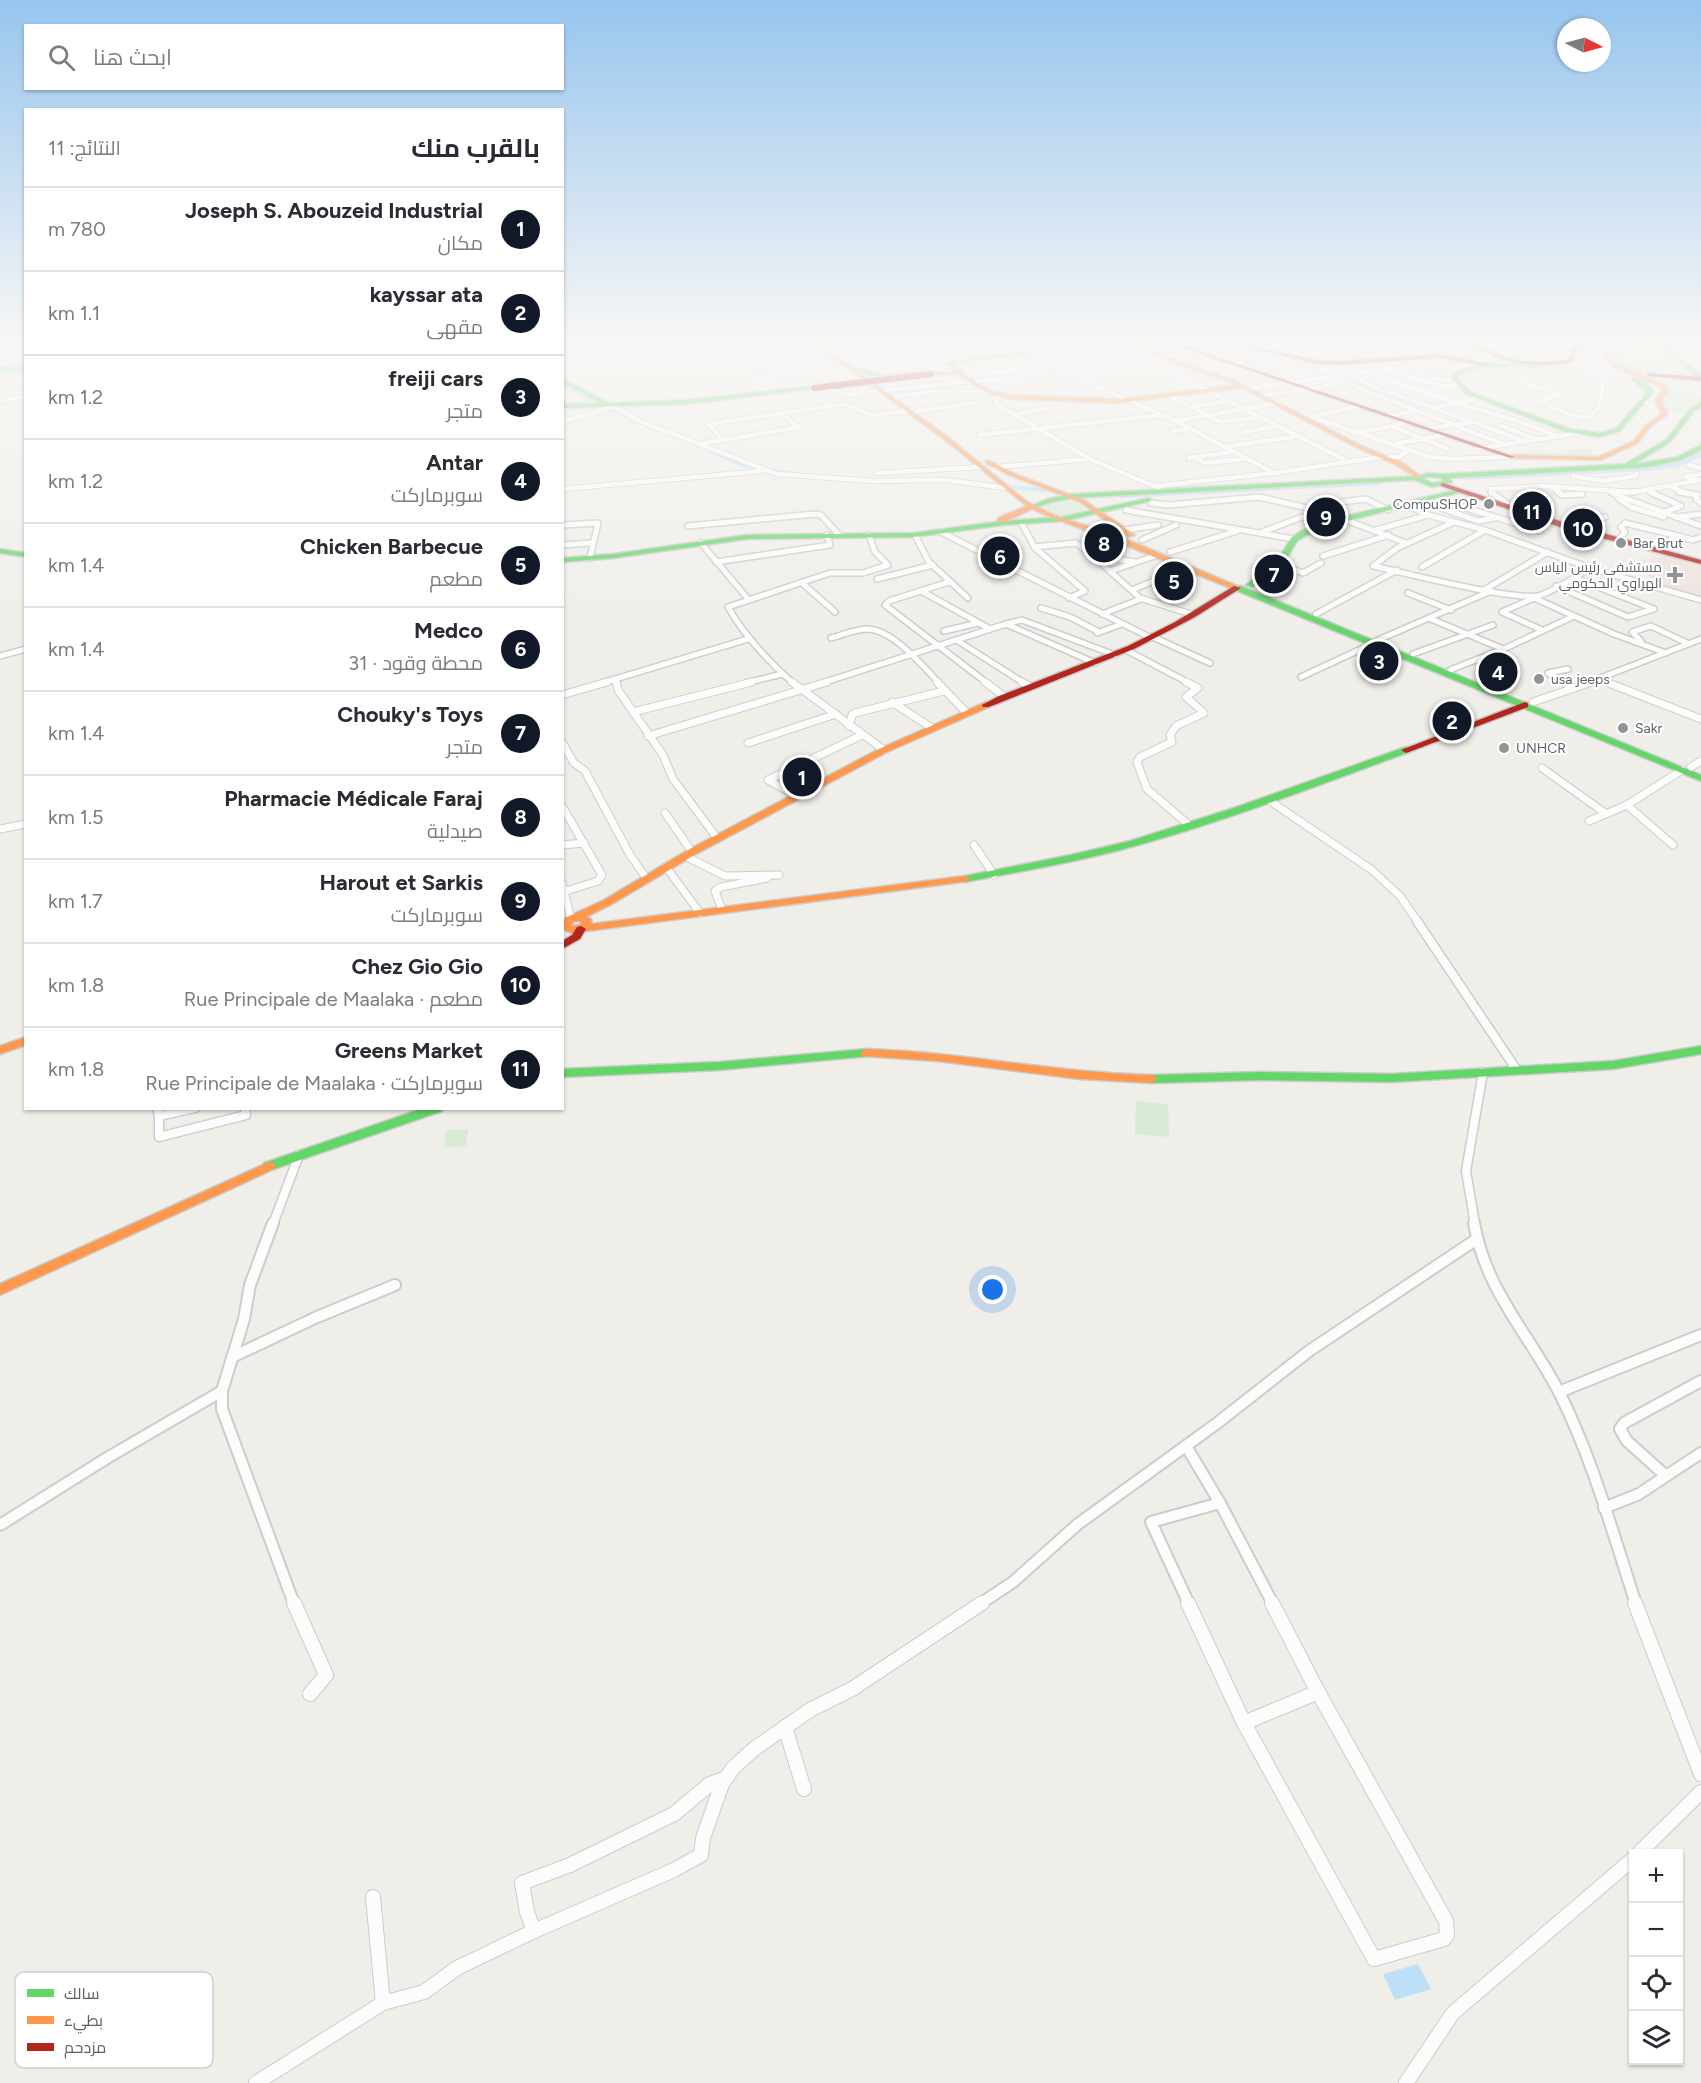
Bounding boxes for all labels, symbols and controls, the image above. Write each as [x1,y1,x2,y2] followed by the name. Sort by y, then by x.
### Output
[1557,18,1611,72] north arrow
[24,24,564,90] search box
[45,41,78,74] icon: search
[93,44,172,71] text: ابحث هنا
[411,132,540,164] text: بالقرب منك
[48,136,121,160] text: النتائج: 11
[185,197,483,224] text: Joseph S. Abouzeid Industrial
[48,217,106,241] text: 780 m
[516,217,525,241] text: 1
[438,231,483,255] text: مكان
[370,281,483,308] text: kayssar ata
[48,301,100,325] text: 1.1 km
[515,301,526,325] text: 2
[427,315,483,339] text: مقهى
[388,365,483,392] text: freiji cars
[48,385,103,409] text: 1.2 km
[515,385,526,409] text: 3
[446,399,483,423] text: متجر
[426,449,483,476] text: Antar
[48,469,103,493] text: 1.2 km
[514,469,527,493] text: 4
[391,483,483,507] text: سوبرماركت
[1512,488,1552,534] pin: 11
[1306,494,1346,540] pin: 9
[1393,496,1477,513] place label: CompuSHOP
[1482,497,1496,511] marker: CompuSHOP
[1564,506,1602,550] pin: 10
[1084,520,1124,566] pin: 8
[300,533,483,560] text: Chicken Barbecue
[980,534,1020,578] pin: 6
[1633,535,1683,552] place label: Bar Brut
[1614,536,1628,550] marker: Bar Brut
[1254,552,1294,596] pin: 7
[48,553,105,577] text: 1.4 km
[515,553,526,577] text: 5
[1154,558,1194,604] pin: 5
[1535,559,1662,595] place label: مستشفى رئيس الياس الهراوي الحكومي
[1666,566,1684,584] marker: مستشفى رئيس الياس الهراوي الحكومي
[429,567,483,591] text: مطعم
[414,617,483,644] text: Medco
[48,637,105,661] text: 1.4 km
[515,637,526,661] text: 6
[1360,638,1398,684] pin: 3
[1478,650,1518,694] pin: 4
[348,651,483,675] text: محطة وقود · 31
[1551,671,1610,688] place label: usa jeeps
[1532,672,1546,686] marker: usa jeeps
[1432,698,1472,744] pin: 2
[337,701,483,728] text: Chouky's Toys
[1635,720,1663,737] place label: Sakr
[48,721,105,745] text: 1.4 km
[515,721,526,745] text: 7
[1616,721,1630,735] marker: Sakr
[446,735,483,759] text: متجر
[1516,740,1566,757] place label: UNHCR
[1497,741,1511,755] marker: UNHCR
[782,754,822,800] pin: 1
[224,785,483,812] text: Pharmacie Médicale Faraj
[48,805,104,829] text: 1.5 km
[514,805,527,829] text: 8
[427,819,483,843] text: صيدلية
[320,869,483,896] text: Harout et Sarkis
[48,889,103,913] text: 1.7 km
[515,889,526,913] text: 9
[391,903,483,927] text: سوبرماركت
[352,953,483,980] text: Chez Gio Gio
[48,973,104,997] text: 1.8 km
[510,973,531,997] text: 10
[184,987,483,1011] text: مطعم · Rue Principale de Maalaka
[335,1037,483,1064] text: Greens Market
[48,1057,104,1081] text: 1.8 km
[512,1057,529,1081] text: 11
[145,1071,483,1095] text: سوبرماركت · Rue Principale de Maalaka
[978,1275,1007,1304] your location
[1629,1849,1683,2065] map controls
[1629,1849,1683,1903] button: +
[1629,1903,1683,1957] button: −
[1629,1957,1683,2011] button: locate
[15,1972,213,2068] legend
[64,1984,99,2003] text: سالك
[64,2011,103,2034] text: بطيء
[1629,2011,1683,2065] button: layers
[64,2038,106,2059] text: مزدحم

